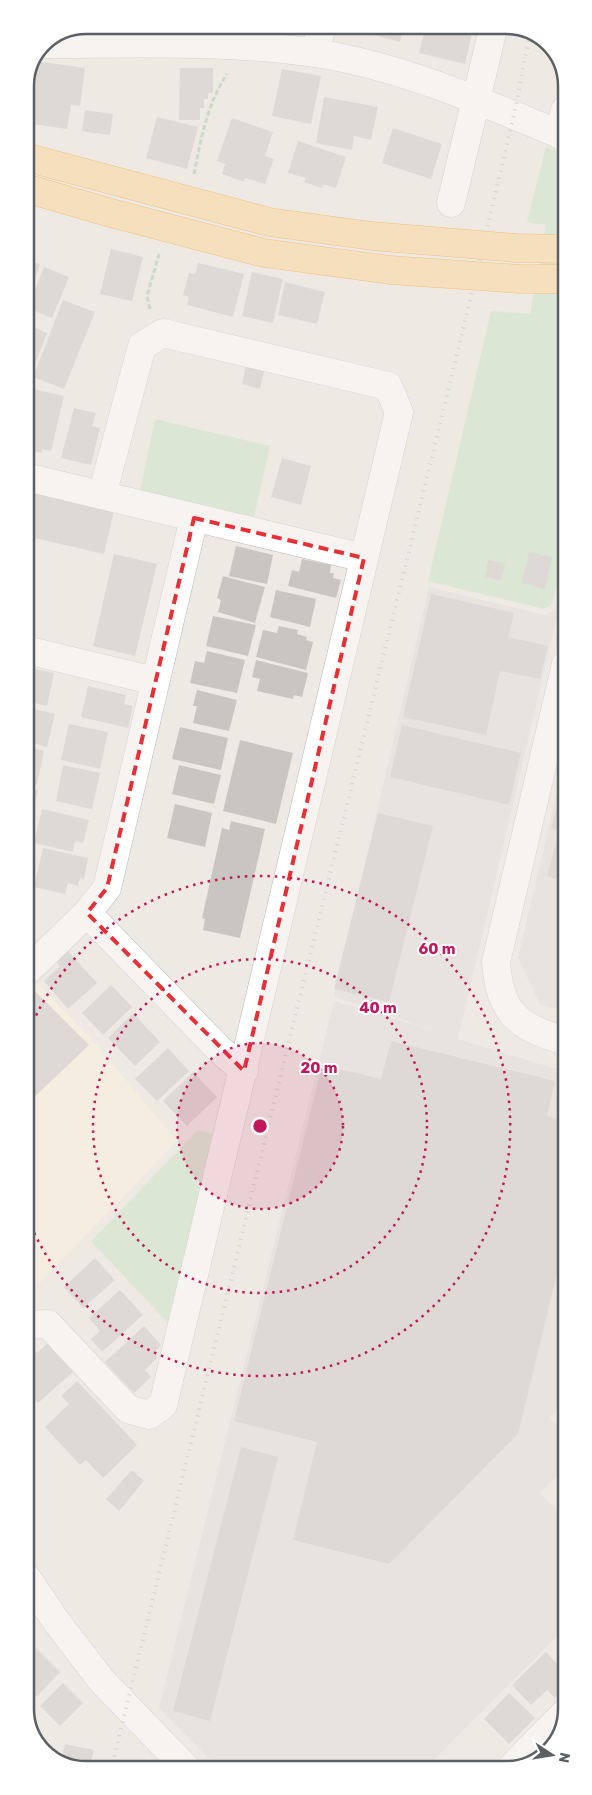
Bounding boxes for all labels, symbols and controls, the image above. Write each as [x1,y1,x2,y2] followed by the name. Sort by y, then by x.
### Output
[419,940,455,958] text: 60 m
[359,999,397,1017] text: 40 m
[301,1059,337,1077] text: 20 m
[251,1117,269,1135] centre of rings
[527,1730,577,1780] north arrow
[555,1751,574,1764] text: N

